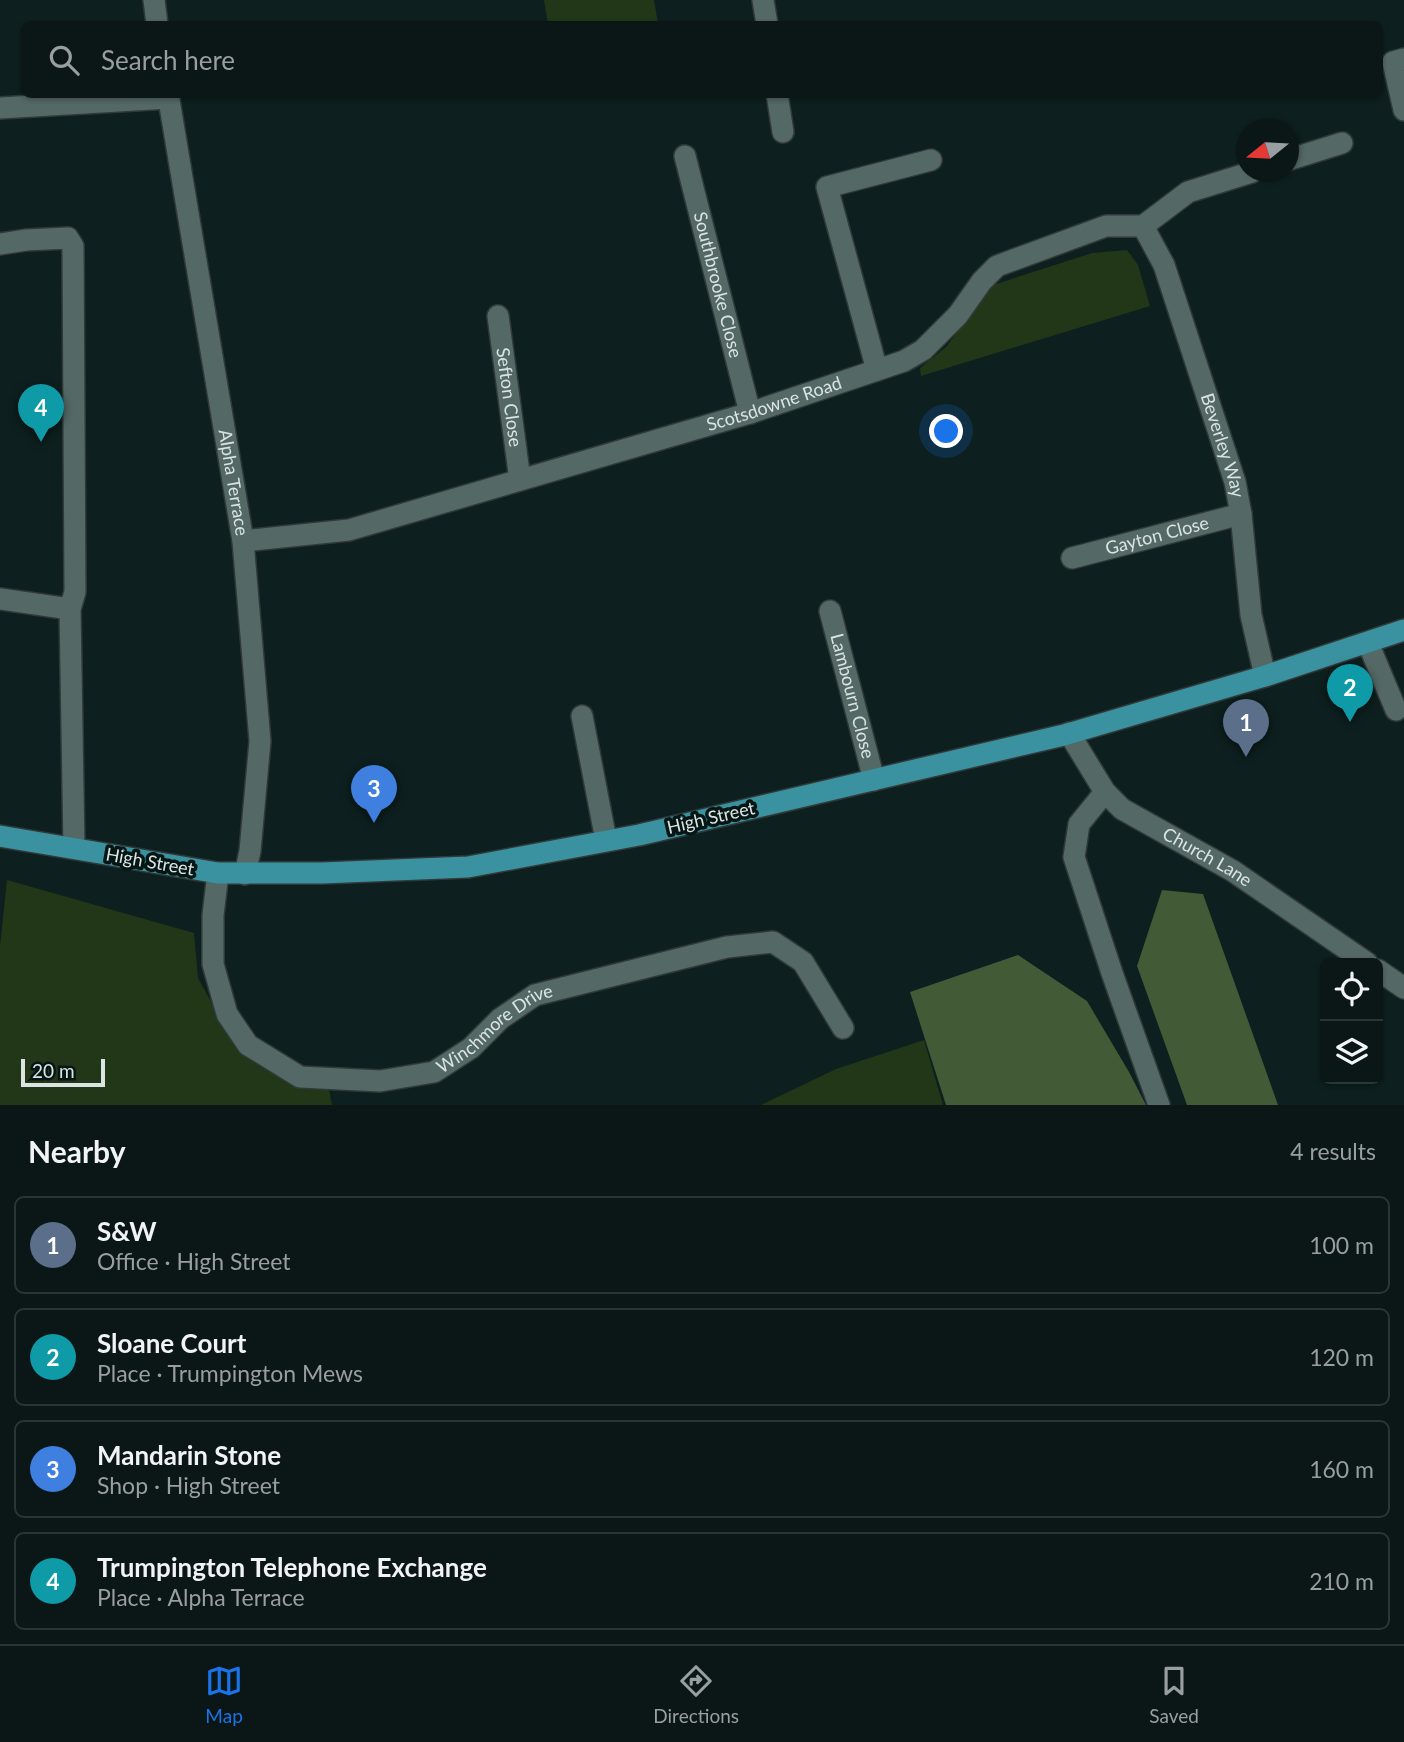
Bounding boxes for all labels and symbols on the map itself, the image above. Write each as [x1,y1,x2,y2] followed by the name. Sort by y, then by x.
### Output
[1236,119,1299,182] north arrow
[690,209,748,360] street label: Southbrooke Close
[492,346,527,448] street label: Sefton Close
[704,371,844,435] street label: Scotsdowne Road
[18,384,64,442] pin: 4
[1197,390,1250,500] street label: Beverley Way
[929,414,963,448] your location
[214,428,254,537] street label: Alpha Terrace
[1103,511,1211,559] street label: Gayton Close
[826,631,880,761] street label: Lambourn Close
[1327,664,1373,722] pin: 2
[1223,699,1269,757] pin: 1
[351,765,397,823] pin: 3
[665,796,757,838] street label: High Street
[1159,822,1257,891] street label: Church Lane
[104,842,197,880] street label: High Street
[432,979,555,1077] street label: Winchmore Drive
[21,1056,105,1088] scale bar

